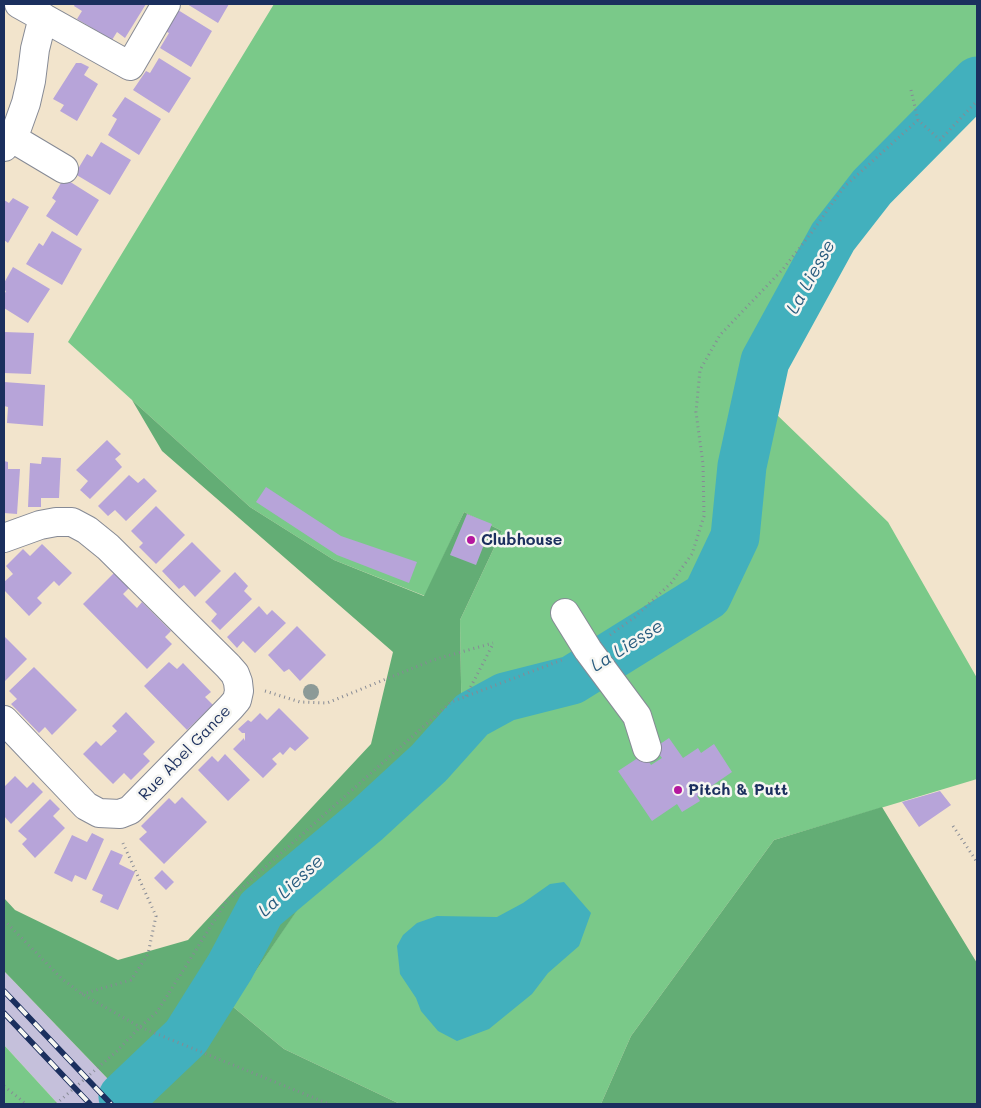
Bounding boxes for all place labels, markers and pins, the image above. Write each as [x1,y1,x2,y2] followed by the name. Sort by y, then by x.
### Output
[481,530,562,550] place label: Clubhouse
[465,534,477,546] marker: Clubhouse
[688,780,788,800] place label: Pitch & Putt
[672,784,684,796] marker: Pitch & Putt

